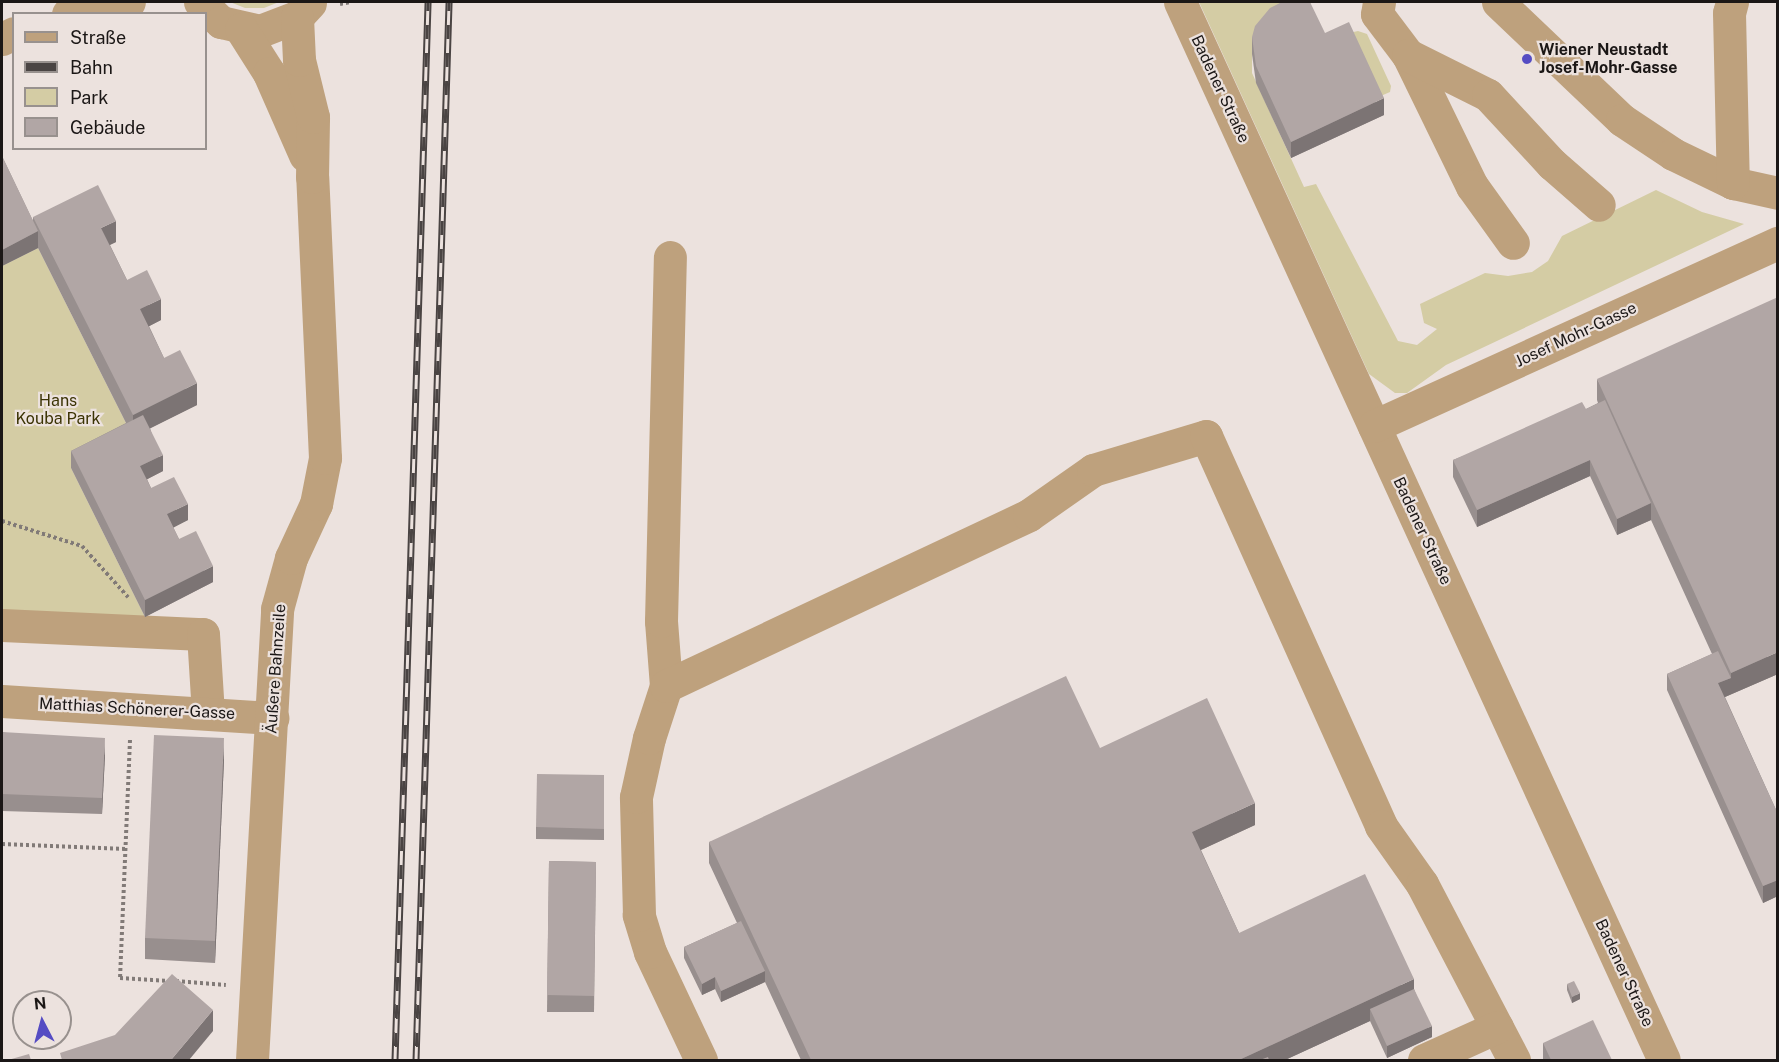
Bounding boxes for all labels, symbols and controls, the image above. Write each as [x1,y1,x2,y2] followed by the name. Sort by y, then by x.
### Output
[12,12,207,150] legend
[70,27,126,48] text: Straße
[1187,32,1253,146] street label: Badener Straße
[1539,40,1677,78] place label: Wiener Neustadt Josef-Mohr-Gasse
[1520,52,1534,66] marker: Wiener Neustadt Josef-Mohr-Gasse
[70,57,113,78] text: Bahn
[70,87,108,108] text: Park
[70,117,145,138] text: Gebäude
[1512,298,1640,372] street label: Josef Mohr-Gasse
[15,391,101,429] park label: Hans Kouba Park
[1389,474,1455,588] street label: Badener Straße
[262,603,290,735] street label: Äußere Bahnzeile
[38,694,236,724] street label: Matthias Schönerer-Gasse
[1591,916,1657,1030] street label: Badener Straße
[12,990,72,1050] north arrow
[33,993,47,1014] text: N

